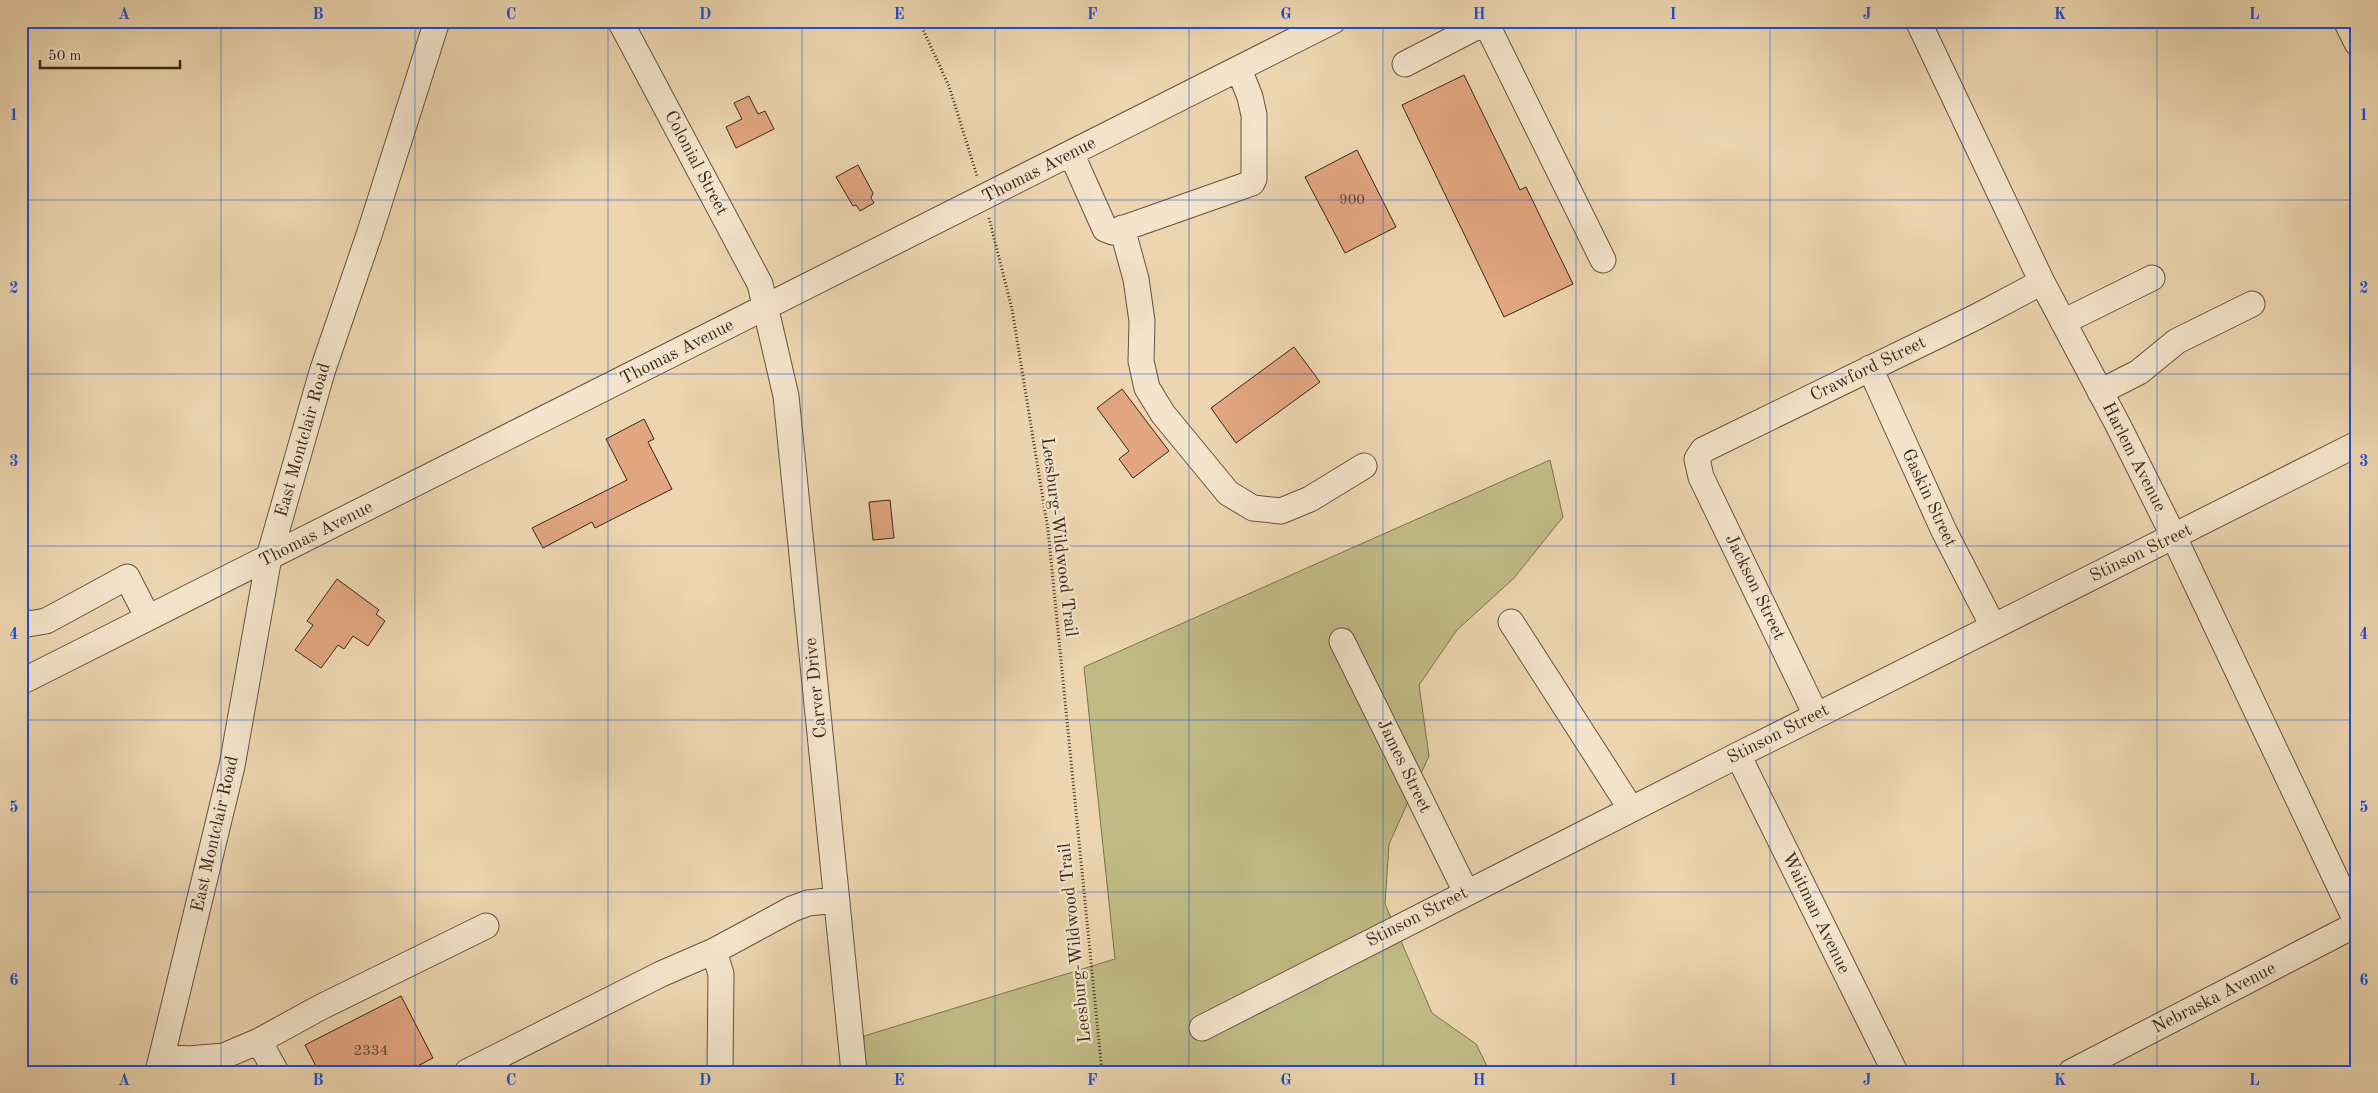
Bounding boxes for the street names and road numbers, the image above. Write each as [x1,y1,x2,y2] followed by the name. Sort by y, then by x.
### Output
[661,108,731,218] street label: Colonial Street
[979,134,1099,206] street label: Thomas Avenue
[617,316,737,388] street label: Thomas Avenue
[1807,333,1929,405] street label: Crawford Street
[272,361,334,519] street label: East Montclair Road
[2099,399,2169,515] street label: Harlem Avenue
[1038,436,1080,638] street label: Leesburg-Wildwood Trail
[1898,446,1960,550] street label: Gaskin Street
[256,498,376,570] street label: Thomas Avenue
[2087,521,2195,585] street label: Stinson Street
[1722,531,1788,643] street label: Jackson Street
[802,637,830,739] street label: Carver Drive
[1724,701,1832,767] street label: Stinson Street
[1374,716,1434,816] street label: James Street
[188,754,242,914] street label: East Montclair Road
[1056,842,1094,1044] street label: Leesburg-Wildwood Trail
[1779,849,1853,977] street label: Waitman Avenue
[1363,884,1471,950] street label: Stinson Street
[2149,959,2279,1037] street label: Nebraska Avenue

